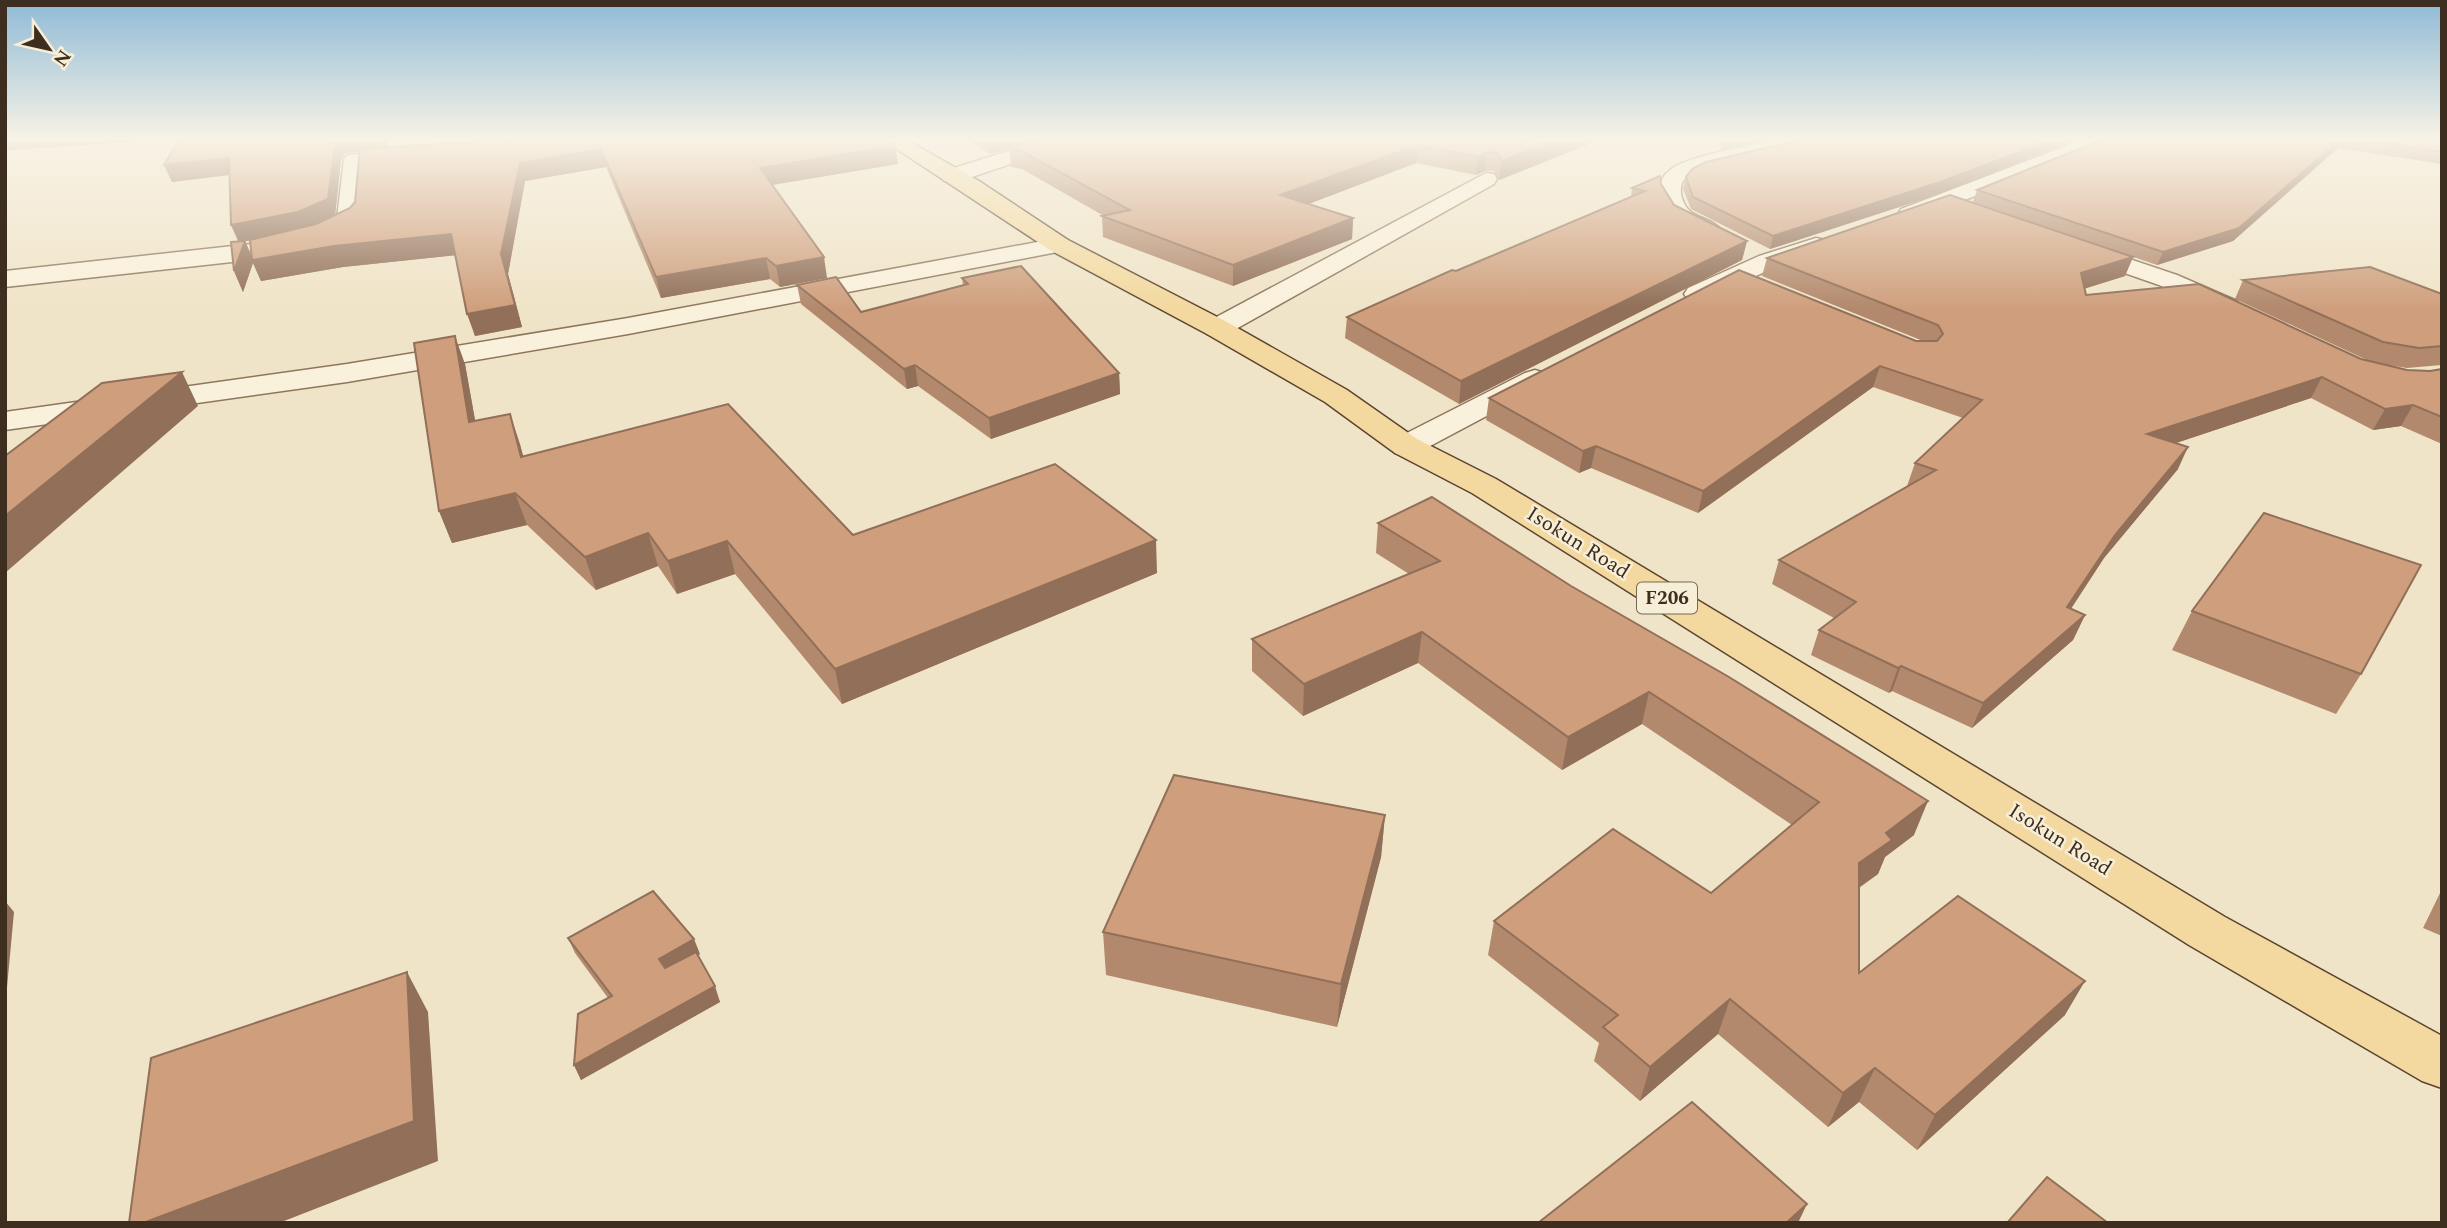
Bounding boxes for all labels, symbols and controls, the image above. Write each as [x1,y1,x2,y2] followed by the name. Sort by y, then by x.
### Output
[14,14,84,84] north arrow
[45,43,78,72] text: N
[1520,499,1636,587] street label: Isokun Road
[1637,582,1697,614] road number: F206
[2002,796,2118,884] street label: Isokun Road

